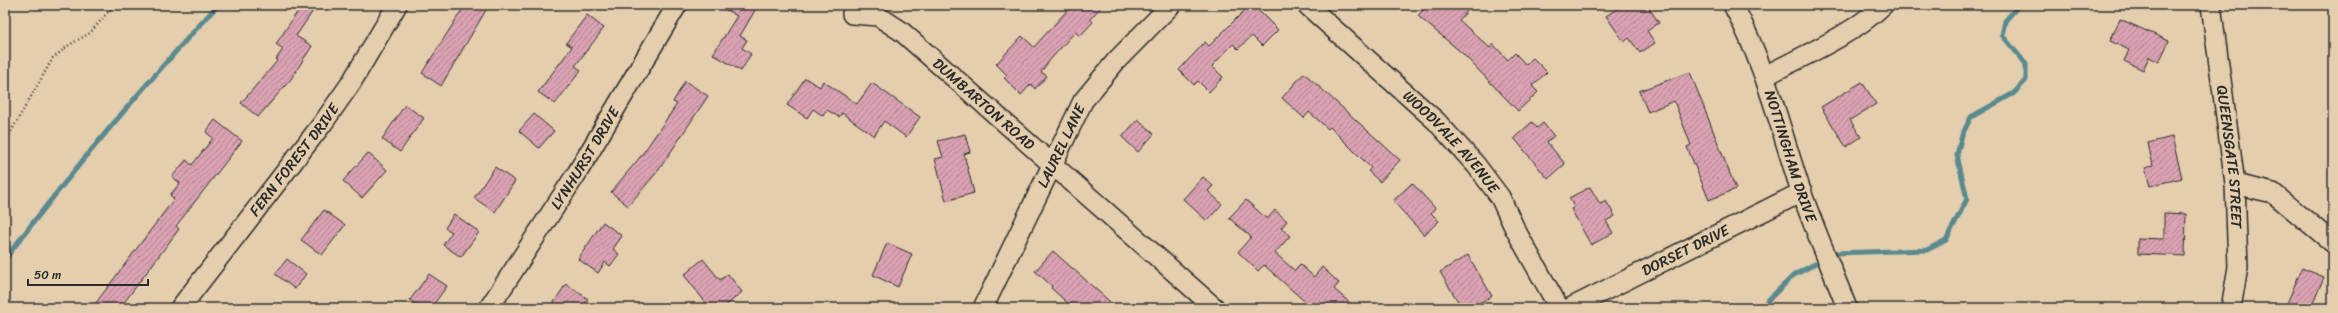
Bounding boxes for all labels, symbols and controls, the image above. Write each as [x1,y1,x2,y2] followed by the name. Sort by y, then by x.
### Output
[926,51,1041,157] street label: DUMBARTON ROAD
[1397,84,1507,200] street label: WOODVALE AVENUE
[2209,84,2250,230] street label: QUEENSGATE STREET
[1757,87,1825,228] street label: NOTTINGHAM DRIVE
[242,96,347,222] street label: FERN FOREST DRIVE
[1030,98,1093,192] street label: LAUREL LANE
[543,100,628,215] street label: LYNHURST DRIVE
[1637,217,1735,283] street label: DORSET DRIVE
[28,261,148,287] scale bar
[34,264,61,286] text: 50 m

